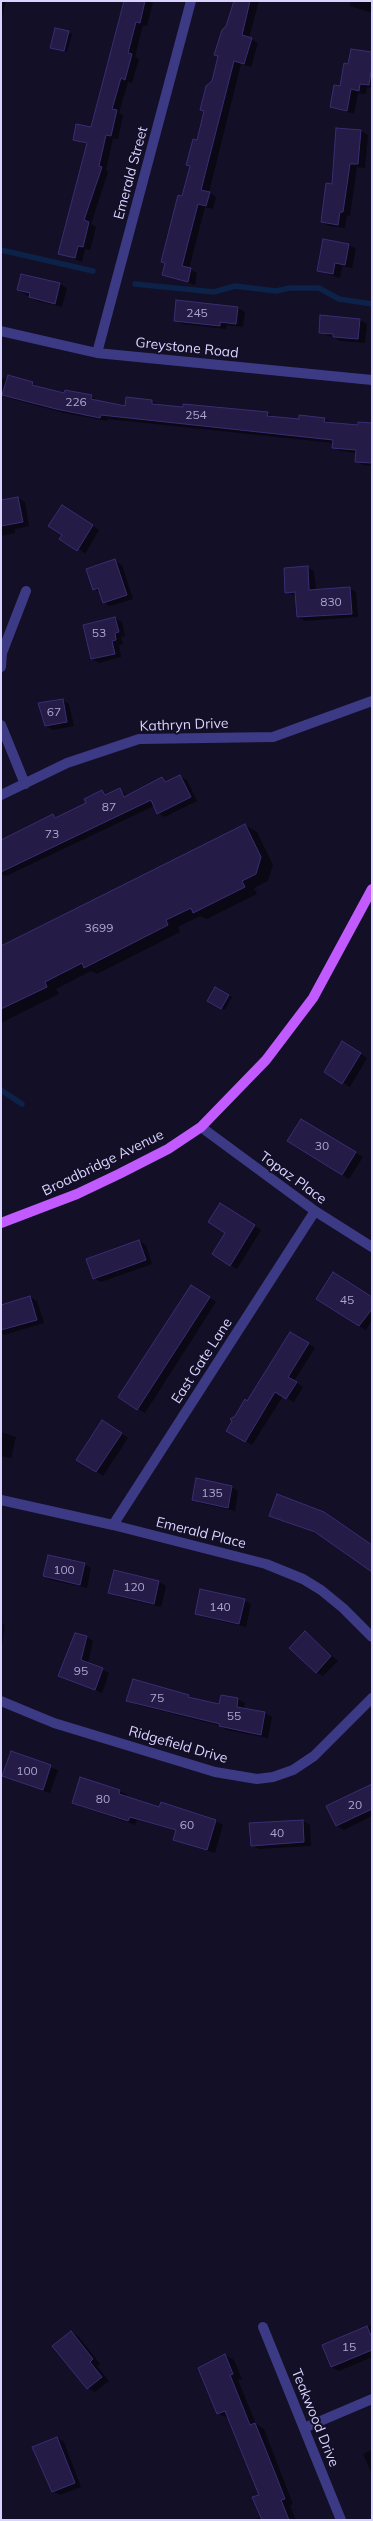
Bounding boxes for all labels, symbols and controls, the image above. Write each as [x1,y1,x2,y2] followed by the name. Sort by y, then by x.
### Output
[111,125,151,221] street label: Emerald Street
[186,306,208,320] house number: 245
[135,334,239,362] street label: Greystone Road
[65,395,87,409] house number: 226
[185,408,207,422] house number: 254
[320,595,342,609] house number: 830
[92,626,106,640] house number: 53
[47,705,61,719] house number: 67
[139,715,229,735] street label: Kathryn Drive
[102,800,116,814] house number: 87
[45,827,59,841] house number: 73
[85,921,113,935] house number: 3699
[40,1126,166,1200] street label: Broadbridge Avenue
[315,1139,329,1153] house number: 30
[256,1148,330,1208] street label: Topaz Place
[340,1293,354,1307] house number: 45
[168,1315,236,1407] street label: East Gate Lane
[201,1486,223,1500] house number: 135
[154,1514,248,1552] street label: Emerald Place
[53,1563,75,1577] house number: 100
[123,1580,145,1594] house number: 120
[209,1600,231,1614] house number: 140
[74,1664,88,1678] house number: 95
[150,1691,164,1705] house number: 75
[227,1709,241,1723] house number: 55
[127,1723,229,1767] street label: Ridgefield Drive
[16,1764,38,1778] house number: 100
[96,1792,110,1806] house number: 80
[348,1798,362,1812] house number: 20
[180,1818,194,1832] house number: 60
[270,1826,284,1840] house number: 40
[342,2340,356,2354] house number: 15
[288,2366,342,2470] street label: Teakwood Drive

